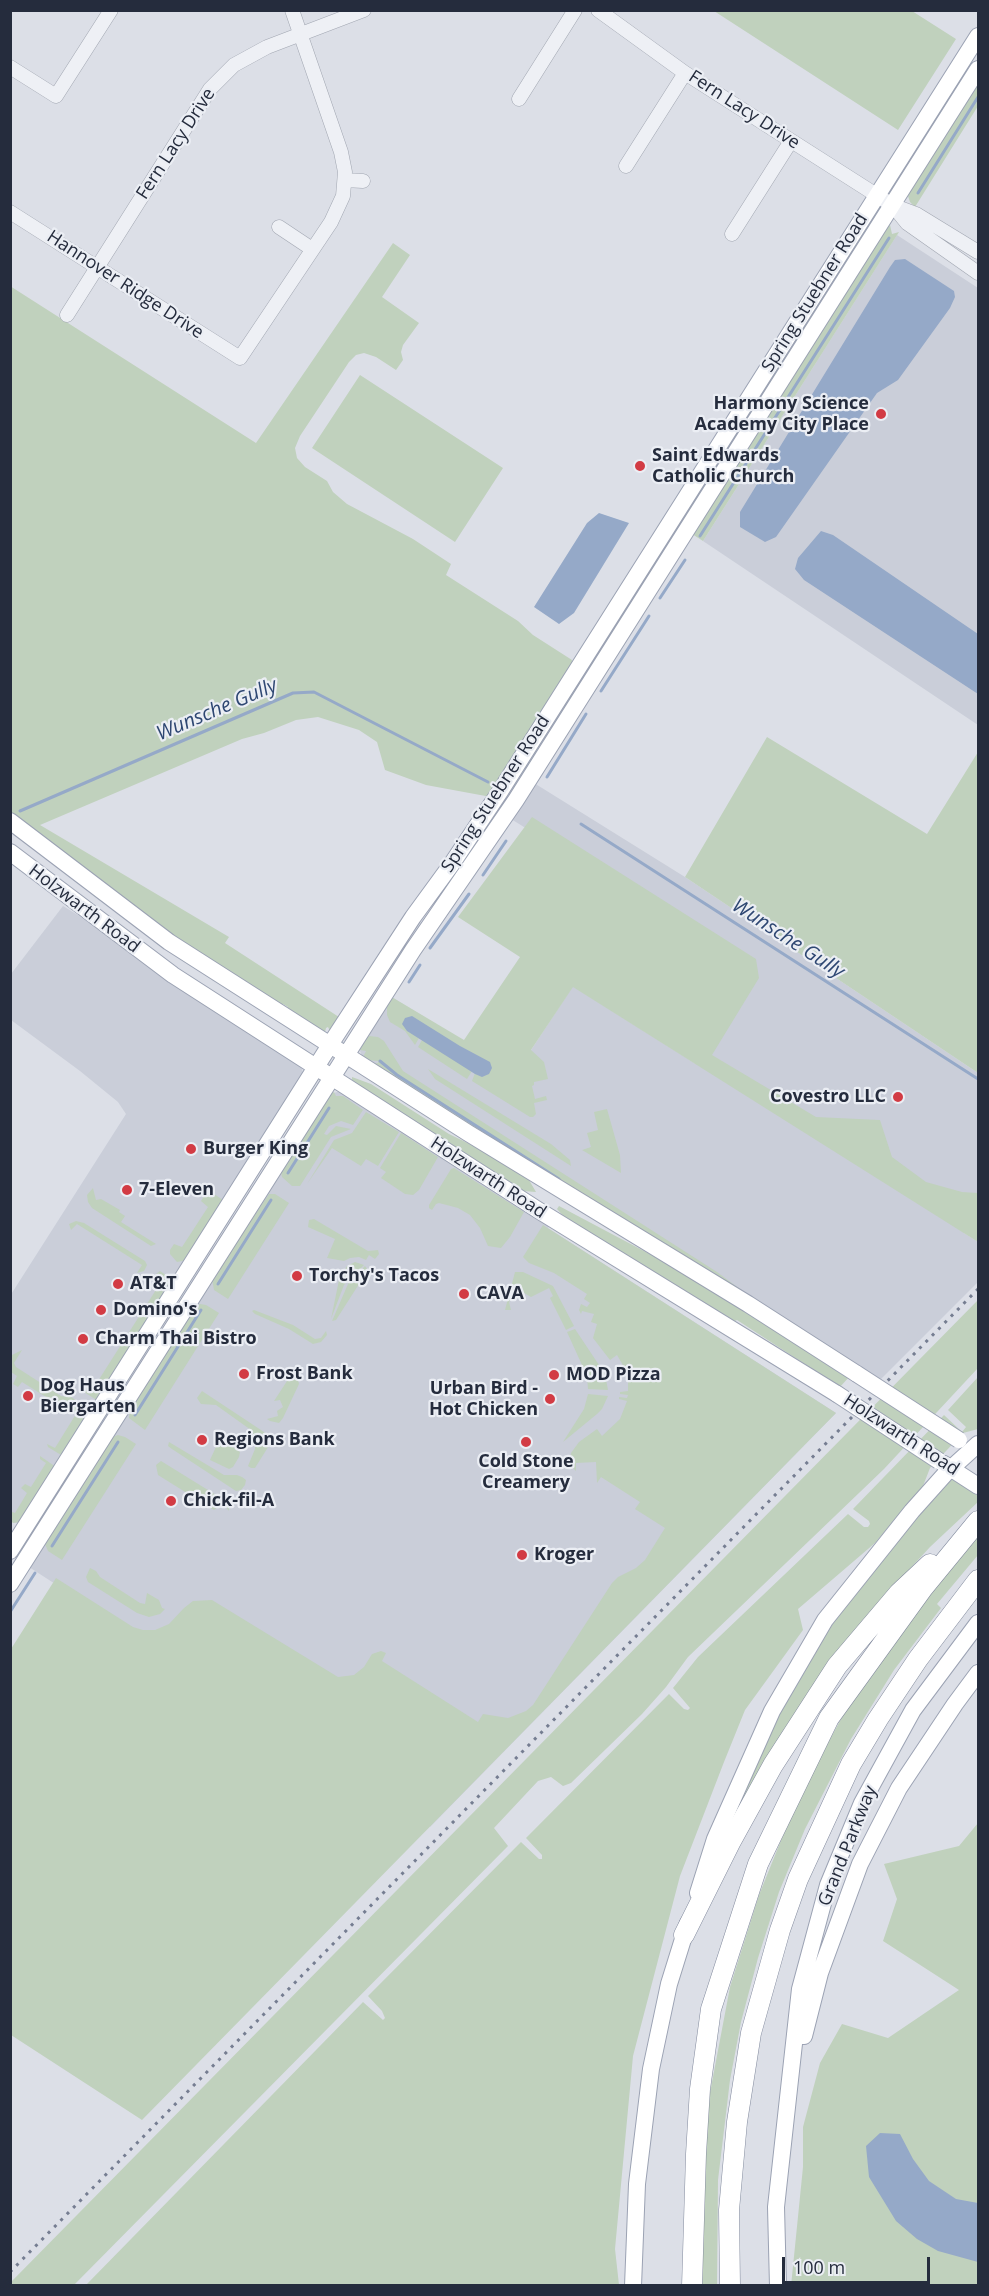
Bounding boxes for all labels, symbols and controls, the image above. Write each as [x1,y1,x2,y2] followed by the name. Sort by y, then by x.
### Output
[684,66,804,154] street label: Fern Lacy Drive
[132,84,220,204] street label: Fern Lacy Drive
[757,210,873,376] street label: Spring Stuebner Road
[43,226,207,344] street label: Hannover Ridge Drive
[695,393,869,436] place label: Harmony Science Academy City Place
[874,407,888,421] marker: Harmony Science Academy City Place
[652,445,794,488] place label: Saint Edwards Catholic Church
[633,459,647,473] marker: Saint Edwards Catholic Church
[153,674,281,746] water label: Wunsche Gully
[437,711,555,877] street label: Spring Stuebner Road
[24,860,144,958] street label: Holzwarth Road
[727,894,849,984] water label: Wunsche Gully
[770,1086,886,1108] place label: Covestro LLC
[891,1090,905,1104] marker: Covestro LLC
[426,1133,550,1223] street label: Holzwarth Road
[203,1138,308,1160] place label: Burger King
[184,1142,198,1156] marker: Burger King
[139,1179,214,1201] place label: 7-Eleven
[120,1183,134,1197] marker: 7-Eleven
[309,1265,439,1287] place label: Torchy's Tacos
[290,1269,304,1283] marker: Torchy's Tacos
[130,1273,177,1295] place label: AT&T
[111,1277,125,1291] marker: AT&T
[476,1283,524,1305] place label: CAVA
[457,1287,471,1301] marker: CAVA
[113,1299,197,1321] place label: Domino's
[94,1303,108,1317] marker: Domino's
[95,1328,257,1350] place label: Charm Thai Bistro
[76,1332,90,1346] marker: Charm Thai Bistro
[256,1363,353,1385] place label: Frost Bank
[566,1364,661,1386] place label: MOD Pizza
[237,1367,251,1381] marker: Frost Bank
[547,1368,561,1382] marker: MOD Pizza
[40,1375,136,1418] place label: Dog Haus Biergarten
[429,1378,538,1420] place label: Urban Bird - Hot Chicken
[21,1389,35,1403] marker: Dog Haus Biergarten
[839,1390,963,1480] street label: Holzwarth Road
[543,1392,557,1406] marker: Urban Bird - Hot Chicken
[214,1429,335,1451] place label: Regions Bank
[195,1433,209,1447] marker: Regions Bank
[519,1435,533,1449] marker: Cold Stone Creamery
[478,1451,574,1494] place label: Cold Stone Creamery
[183,1490,274,1512] place label: Chick-fil-A
[164,1494,178,1508] marker: Chick-fil-A
[534,1544,594,1566] place label: Kroger
[515,1548,529,1562] marker: Kroger
[814,1783,882,1909] street label: Grand Parkway
[785,2245,934,2283] scale bar
[793,2255,845,2279] text: 100 m

